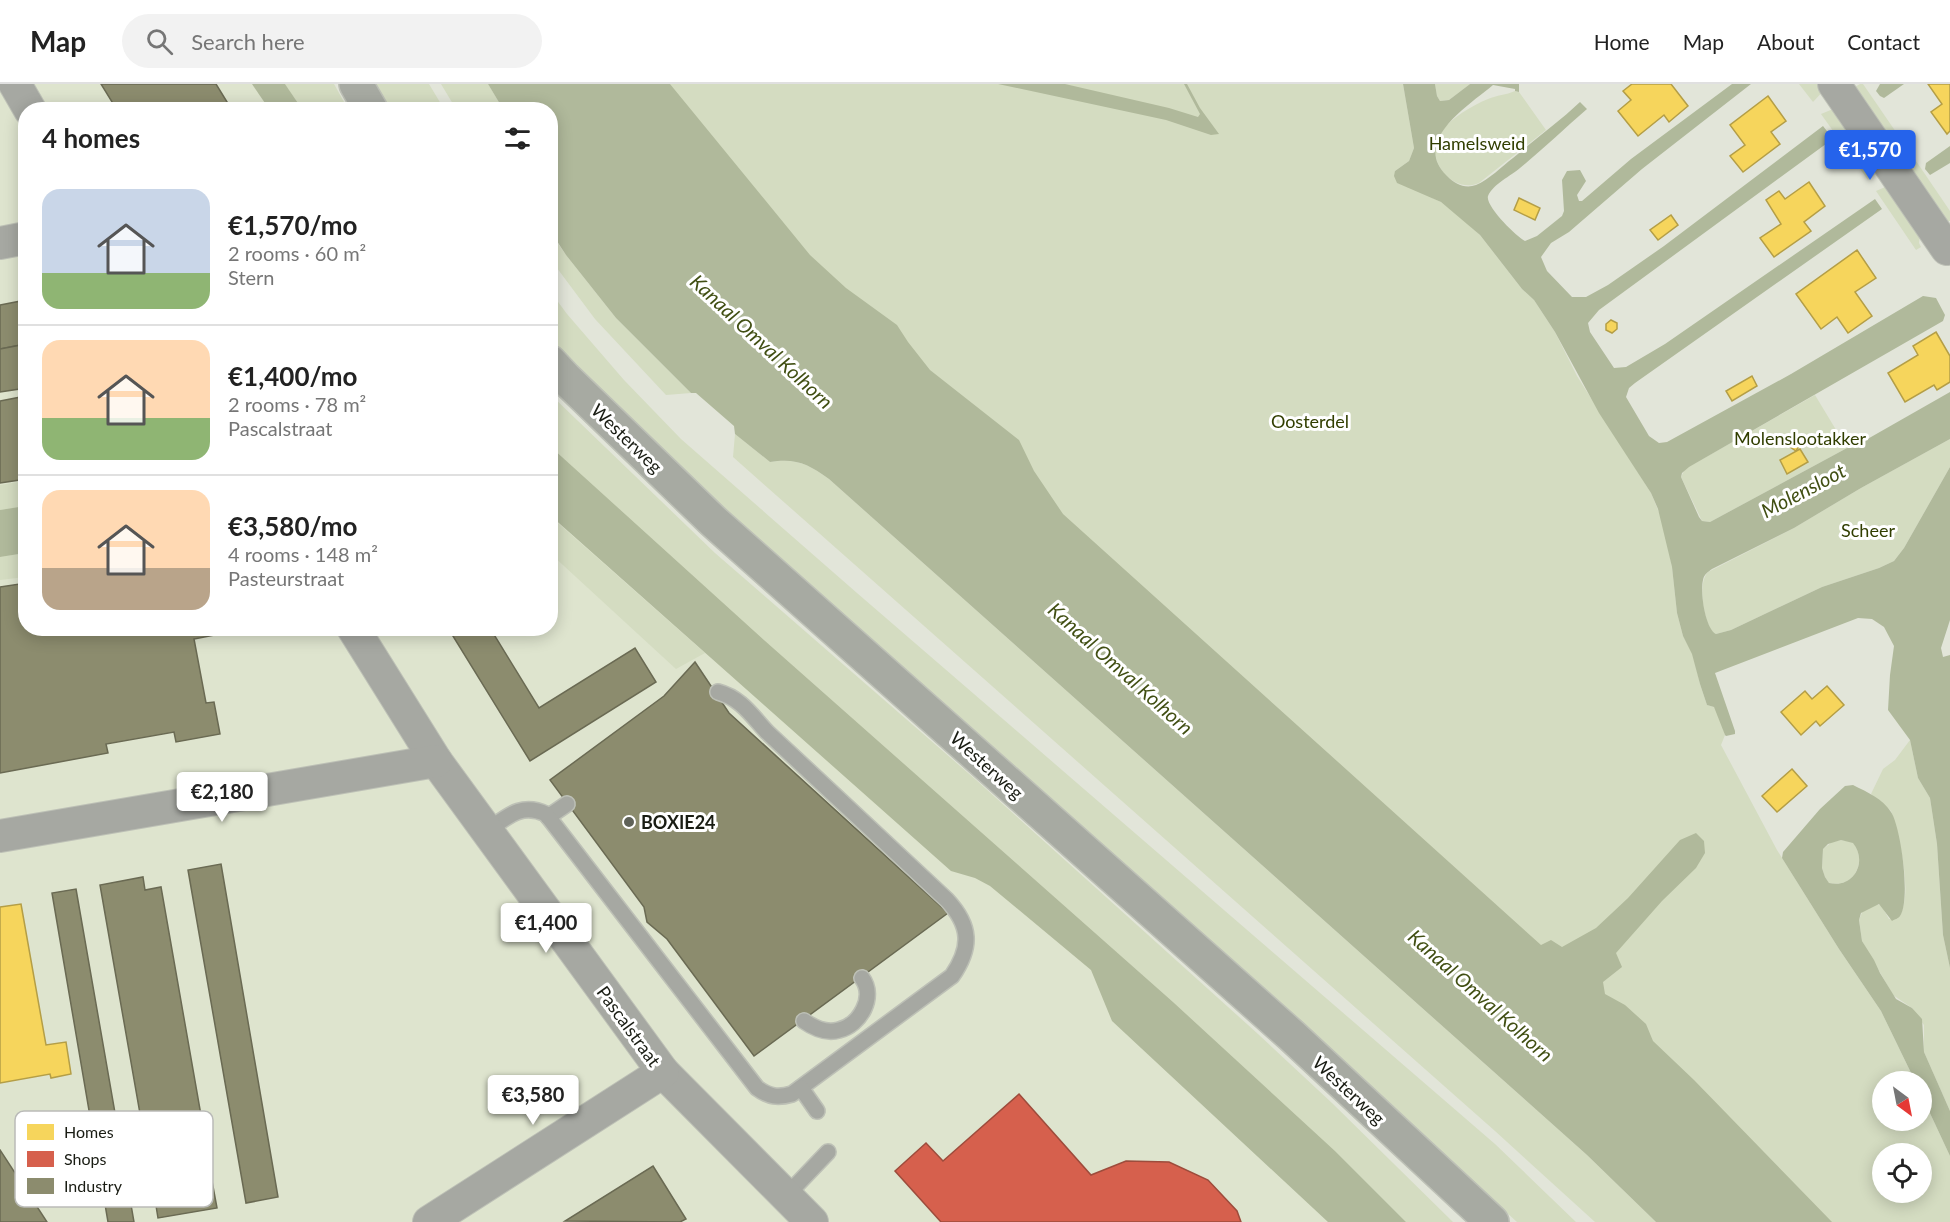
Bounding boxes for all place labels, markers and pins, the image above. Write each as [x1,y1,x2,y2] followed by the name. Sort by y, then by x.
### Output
[1821,130,1919,181] pin: €1,570
[173,772,271,823] pin: €2,180
[641,811,716,833] place label: BOXIE24
[622,815,636,829] marker: BOXIE24
[497,903,595,954] pin: €1,400
[484,1075,582,1126] pin: €3,580

